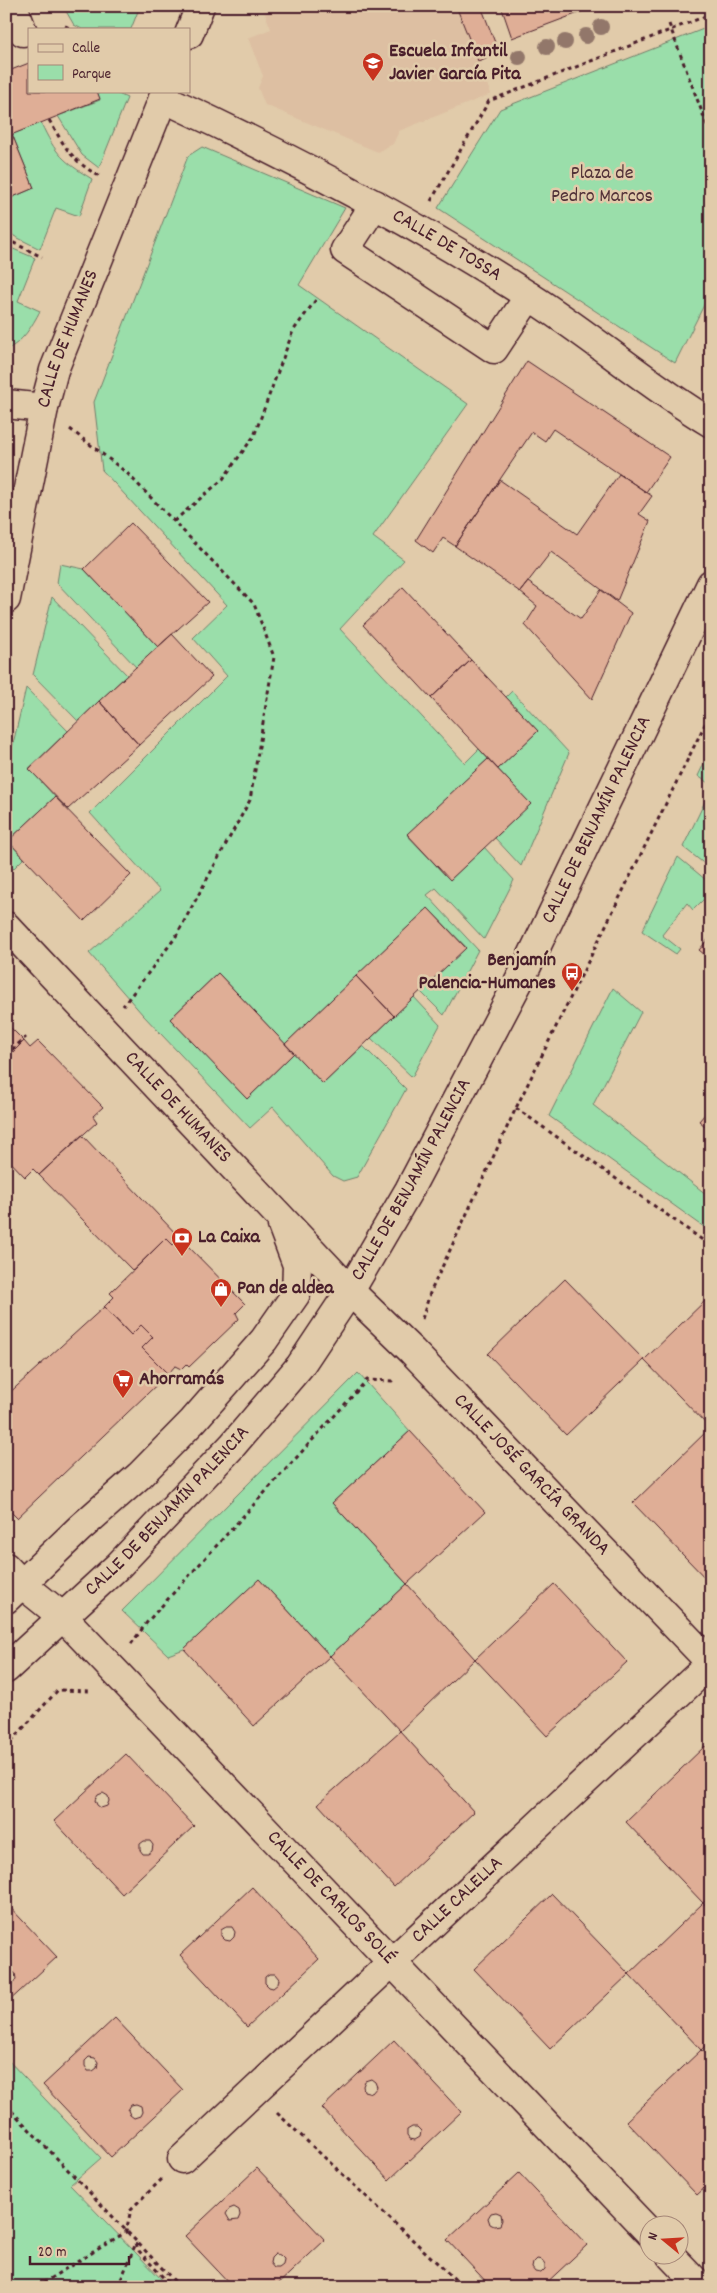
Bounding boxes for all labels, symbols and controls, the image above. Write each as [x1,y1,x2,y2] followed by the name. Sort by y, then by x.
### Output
[28,28,190,92] legend
[72,38,101,60] text: Calle
[389,38,521,89] place label: Escuela Infantil Javier García Pita
[361,51,385,82] school or university icon: Escuela Infantil Javier García Pita
[72,64,112,86] text: Parque
[551,160,653,211] park label: Plaza de Pedro Marcos
[387,203,507,289] street label: CALLE DE TOSSA
[31,266,107,411] street label: CALLE DE HUMANES
[535,711,659,929] street label: CALLE DE BENJAMÍN PALENCIA
[418,947,556,998] place label: Benjamín Palencia-Humanes
[560,961,584,992] bus stop icon: Benjamín Palencia-Humanes
[117,1045,237,1170] street label: CALLE DE HUMANES
[345,1074,479,1286] street label: CALLE DE BENJAMÍN PALENCIA
[198,1224,260,1252] place label: La Caixa
[170,1226,194,1257] bank icon: La Caixa
[237,1275,334,1303] place label: Pan de aldea
[209,1277,233,1308] shop icon: Pan de aldea
[139,1366,224,1394] place label: Ahorramás
[111,1368,135,1399] supermarket icon: Ahorramás
[446,1388,616,1563] street label: CALLE JOSÉ GARCÍA GRANDA
[79,1420,257,1603] street label: CALLE DE BENJAMÍN PALENCIA
[260,1824,402,1971] street label: CALLE DE CARLOS SOLÉ
[406,1850,510,1950] street label: CALLE CALELLA
[640,2216,690,2266] north arrow
[643,2230,664,2243] text: N
[30,2233,129,2265] scale bar
[38,2242,66,2264] text: 20 m

